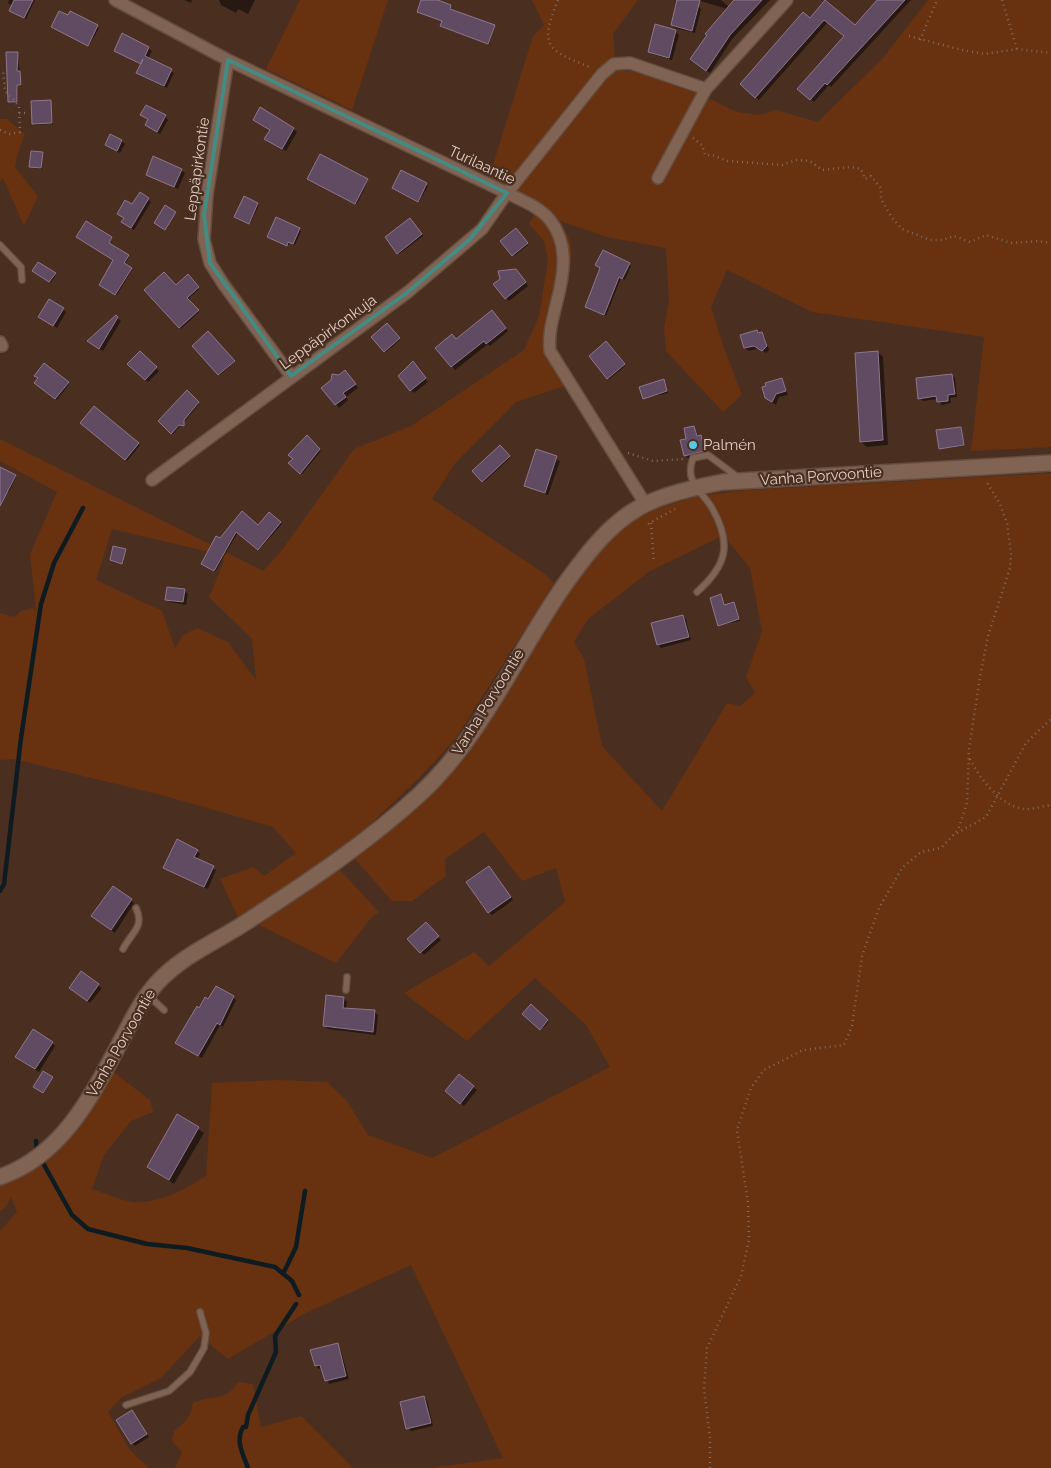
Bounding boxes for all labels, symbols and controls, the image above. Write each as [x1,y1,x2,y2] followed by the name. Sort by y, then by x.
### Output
[181,116,213,222] street label: Leppäpirkontie
[446,142,518,188] street label: Turilaantie
[276,291,380,373] street label: Leppäpirkonkuja
[703,436,756,454] place label: Palmén
[687,439,699,451] marker: Palmén
[760,463,883,489] street label: Vanha Porvoontie
[448,645,528,758] street label: Vanha Porvoontie
[83,986,159,1100] street label: Vanha Porvoontie

